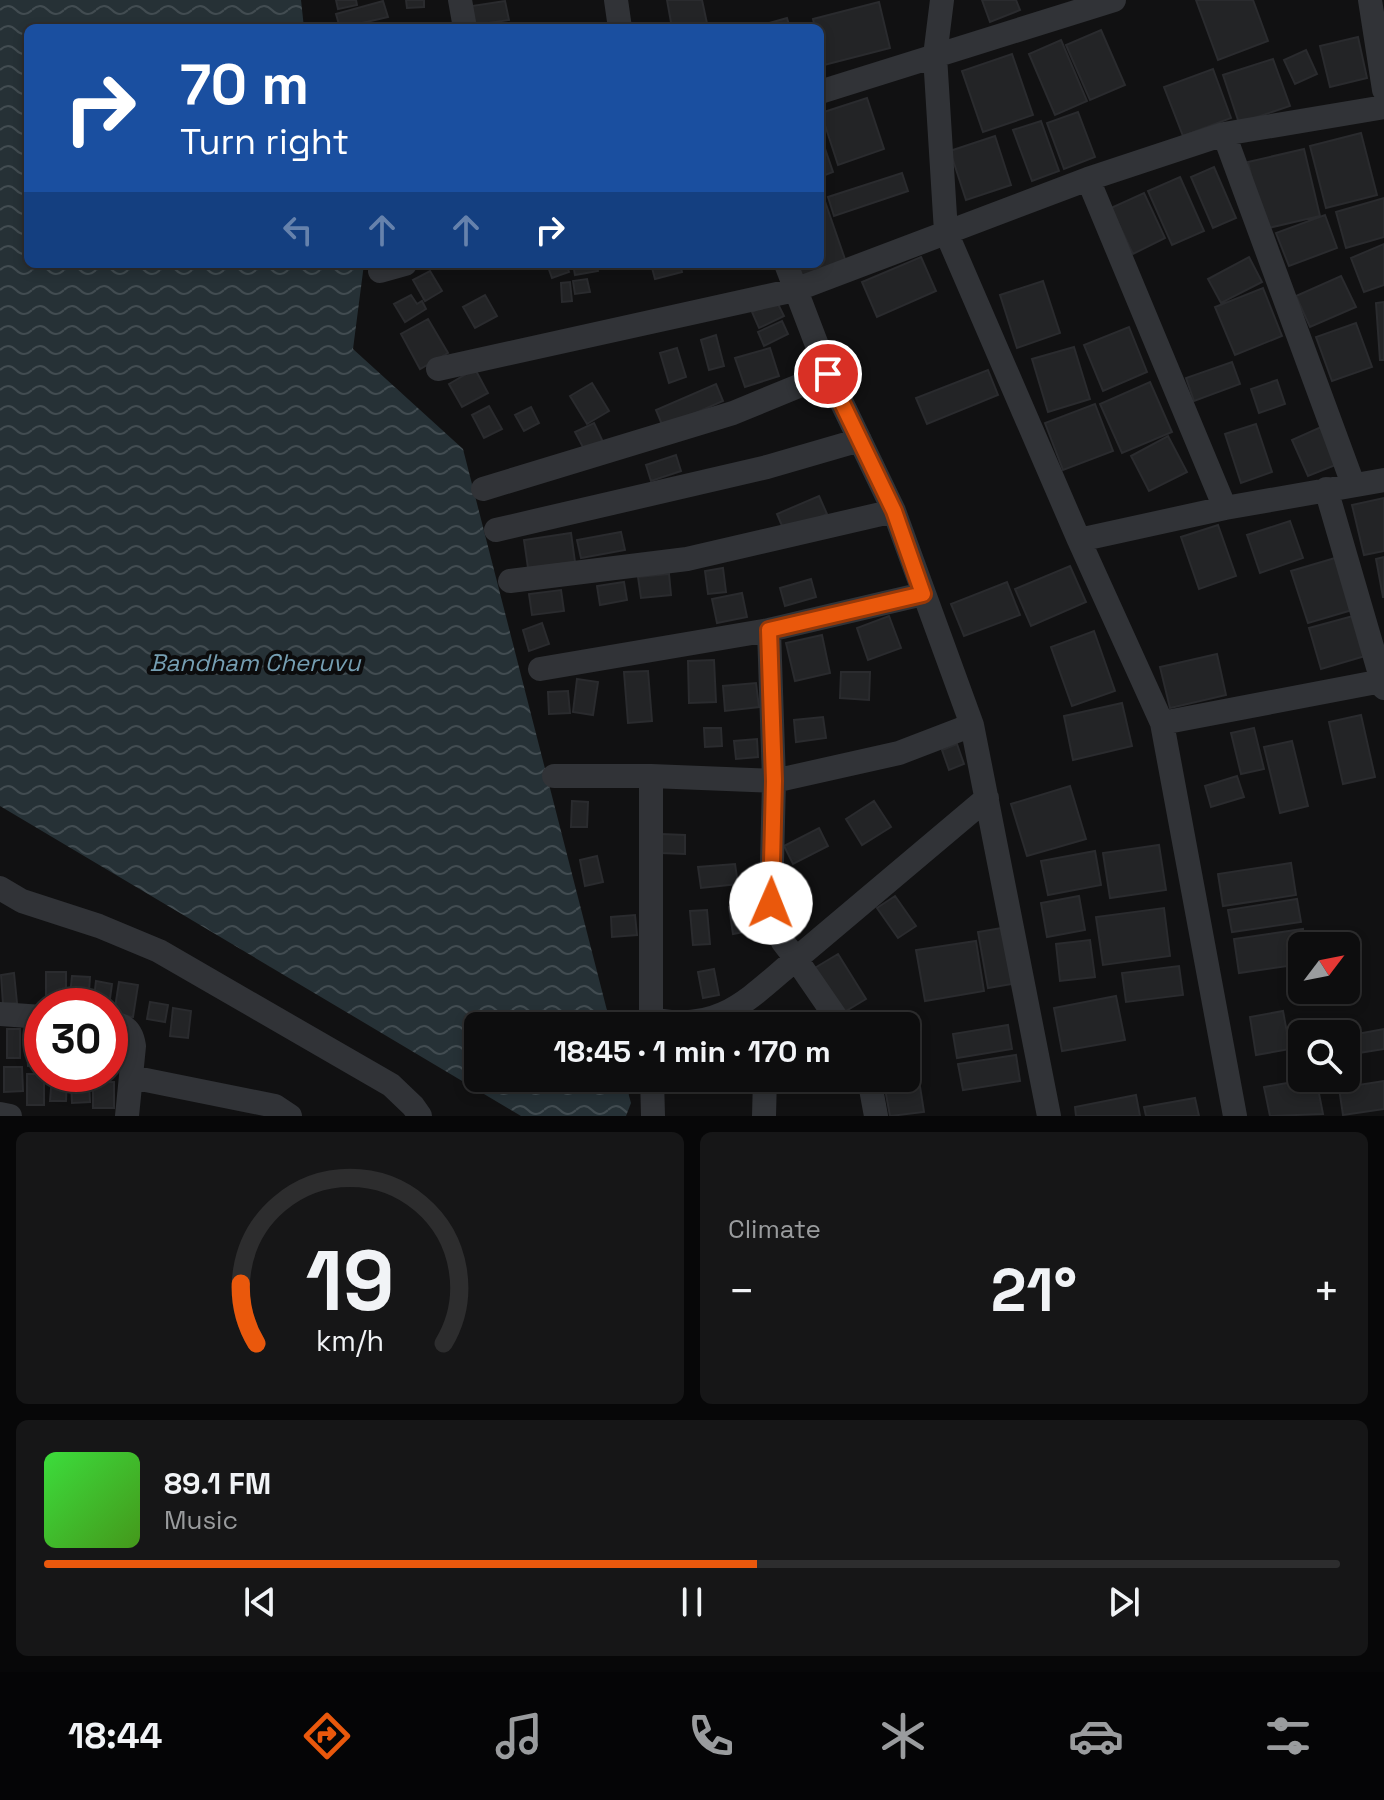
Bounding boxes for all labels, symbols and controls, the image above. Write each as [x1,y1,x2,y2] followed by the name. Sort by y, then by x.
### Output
[180,49,309,120] text: 70 m
[48,56,152,160] icon: right
[180,119,349,165] text: Turn right
[276,208,320,252] icon: left
[360,208,404,252] icon: ahead
[444,208,488,252] icon: ahead
[528,208,572,252] icon: right
[794,340,862,408] pin
[806,352,850,396] icon: arrive
[150,647,362,678] water label: Bandham Cheruvu
[729,861,813,945] position arrow
[1288,932,1360,1004] north arrow
[1288,932,1360,1092] map controls
[24,988,128,1092] speed limit sign: 30
[1288,1020,1360,1092] button: search
[553,1032,831,1071] text: 18:45 · 1 min · 170 m
[728,1212,821,1246] text: Climate
[305,1228,395,1334] text: 19
[991,1252,1077,1329] text: 21°
[728,1263,755,1319] text: −
[1313,1263,1340,1319] text: +
[316,1323,384,1359] text: km/h
[164,1464,271,1503] text: 89.1 FM
[164,1503,238,1537] text: Music
[238,1580,282,1624] icon: previous
[670,1580,714,1624] icon: pause
[1102,1580,1146,1624] icon: next
[299,1708,355,1764] icon: directions
[491,1708,547,1764] icon: music
[683,1708,739,1764] icon: phone
[875,1708,931,1764] icon: climate
[1068,1708,1124,1764] icon: car
[1260,1708,1316,1764] icon: filters
[68,1713,163,1759] text: 18:44

